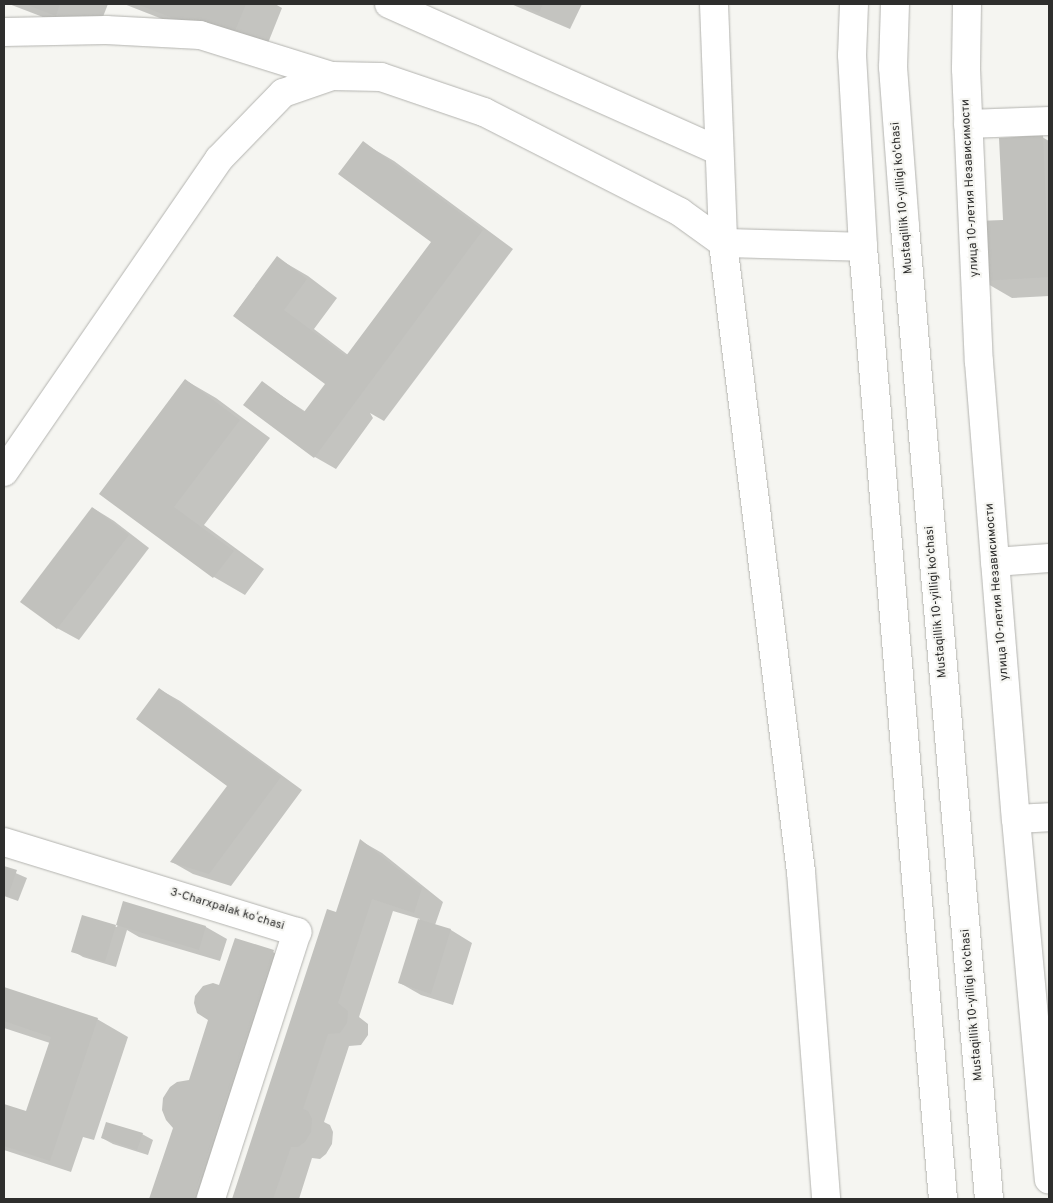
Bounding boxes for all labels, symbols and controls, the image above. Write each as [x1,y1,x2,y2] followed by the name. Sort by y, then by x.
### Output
[959,99,983,277] street label: улица 10-летия Независимости
[889,121,917,275] street label: Mustaqillik 10-yilligi ko'chasi
[983,503,1013,681] street label: улица 10-летия Независимости
[923,525,951,679] street label: Mustaqillik 10-yilligi ko'chasi
[168,886,286,934] street label: 3-Charxpalak koʻchasi
[959,928,987,1082] street label: Mustaqillik 10-yilligi ko'chasi

